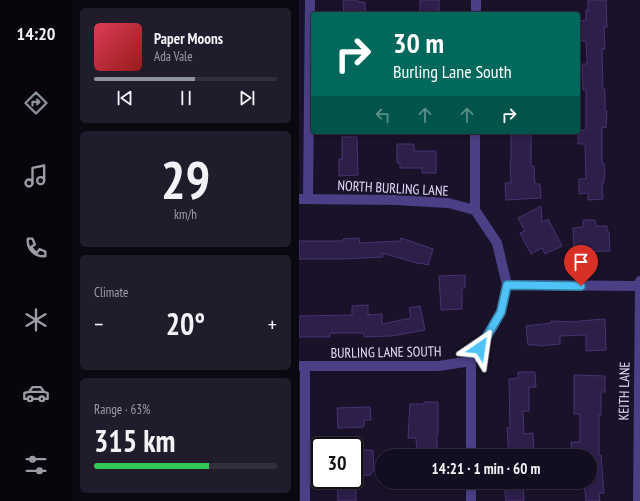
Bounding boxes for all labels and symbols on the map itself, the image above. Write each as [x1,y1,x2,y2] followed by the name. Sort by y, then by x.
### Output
[337,176,449,200] street label: NORTH BURLING LANE
[564,245,598,286] pin
[459,327,501,369] position arrow
[330,342,442,362] street label: BURLING LANE SOUTH
[614,361,634,421] street label: KEITH LANE
[311,437,363,489] speed limit sign: 30

